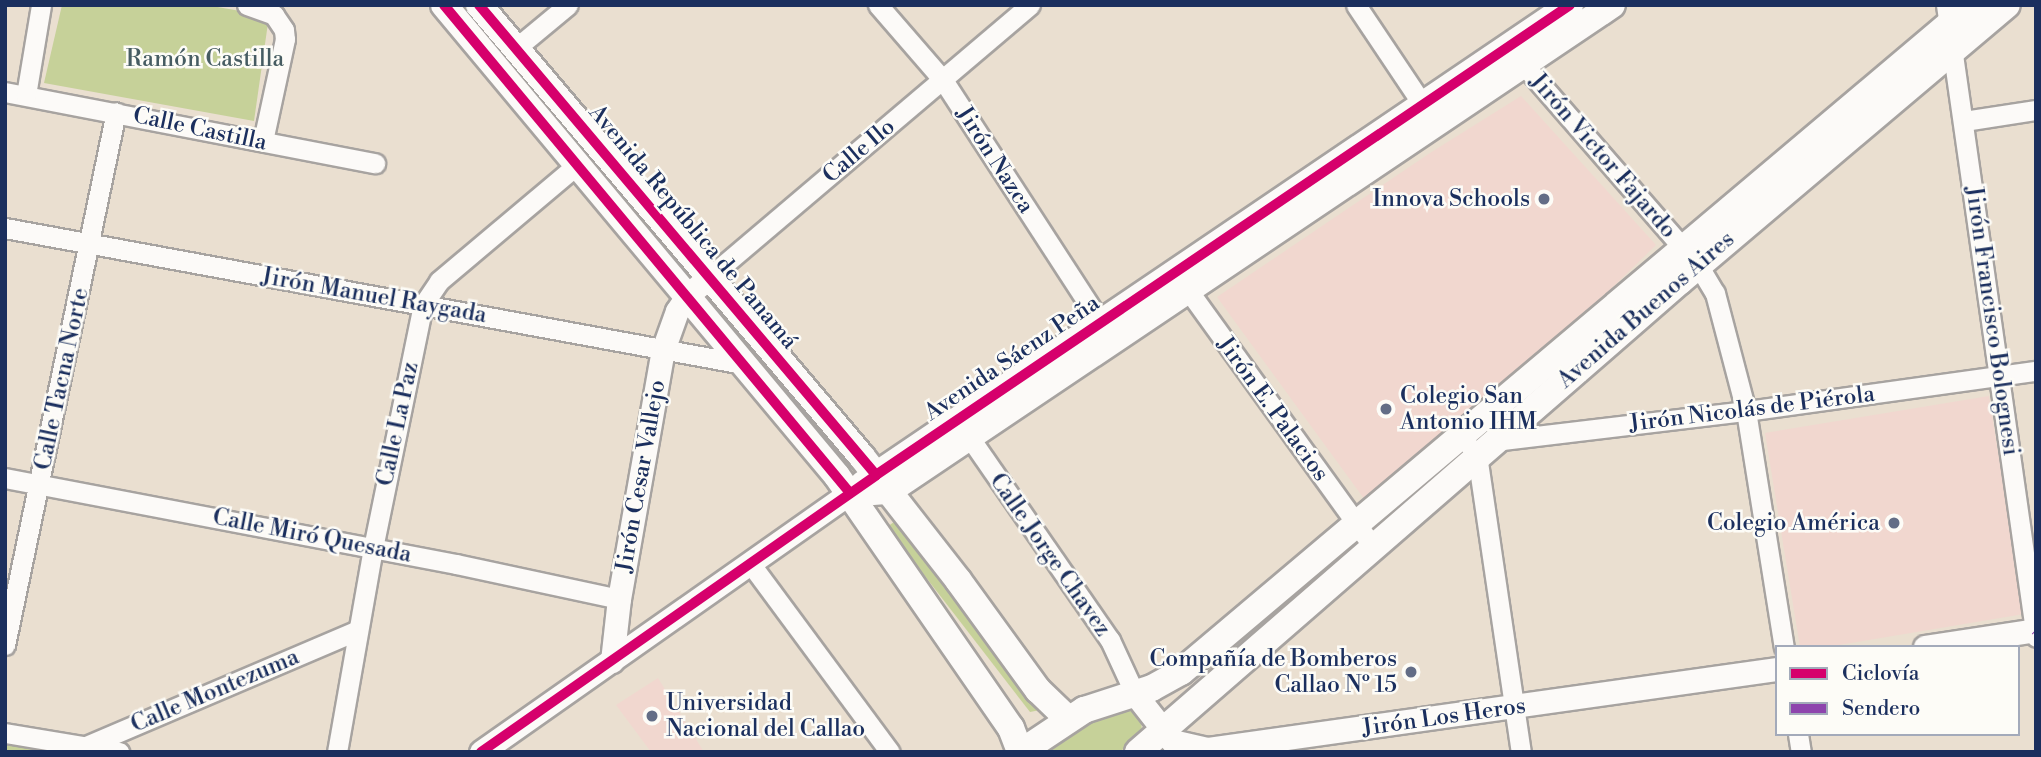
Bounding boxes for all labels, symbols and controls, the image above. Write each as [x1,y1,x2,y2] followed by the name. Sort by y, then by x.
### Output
[126,45,284,73] park label: Ramón Castilla
[1524,68,1682,244] street label: Jirón Victor Fajardo
[583,99,803,355] street label: Avenida República de Panamá
[131,101,269,157] street label: Calle Castilla
[950,101,1040,219] street label: Jirón Nazca
[817,113,901,189] street label: Calle Ilo
[1373,185,1530,213] place label: Innova Schools
[1959,185,2025,457] street label: Jirón Francisco Bolognesi
[1536,191,1552,207] marker: Innova Schools
[1552,226,1740,394] street label: Avenida Buenos Aires
[259,263,489,329] street label: Jirón Manuel Raygada
[29,285,95,473] street label: Calle Tacna Norte
[919,289,1105,427] street label: Avenida Sáenz Peña
[1211,331,1335,487] street label: Jirón E. Palacios
[371,359,425,489] street label: Calle La Paz
[610,378,672,574] street label: Jirón Cesar Vallejo
[1628,380,1876,438] street label: Jirón Nicolás de Piérola
[1400,382,1537,436] place label: Colegio San Antonio IHM
[1378,401,1394,417] marker: Colegio San Antonio IHM
[983,468,1117,642] street label: Calle Jorge Chavez
[210,503,414,569] street label: Calle Miró Quesada
[1707,509,1880,537] place label: Colegio América
[1886,515,1902,531] marker: Colegio América
[127,643,303,739] street label: Calle Montezuma
[1150,645,1397,699] place label: Compañía de Bomberos Callao Nº 15
[1775,645,2020,736] legend
[1842,661,1919,687] text: Ciclovía
[1403,664,1419,680] marker: Compañía de Bomberos Callao Nº 15
[666,689,865,743] place label: Universidad Nacional del Callao
[1360,692,1528,742] street label: Jirón Los Heros
[1842,696,1920,722] text: Sendero
[644,708,660,724] marker: Universidad Nacional del Callao

